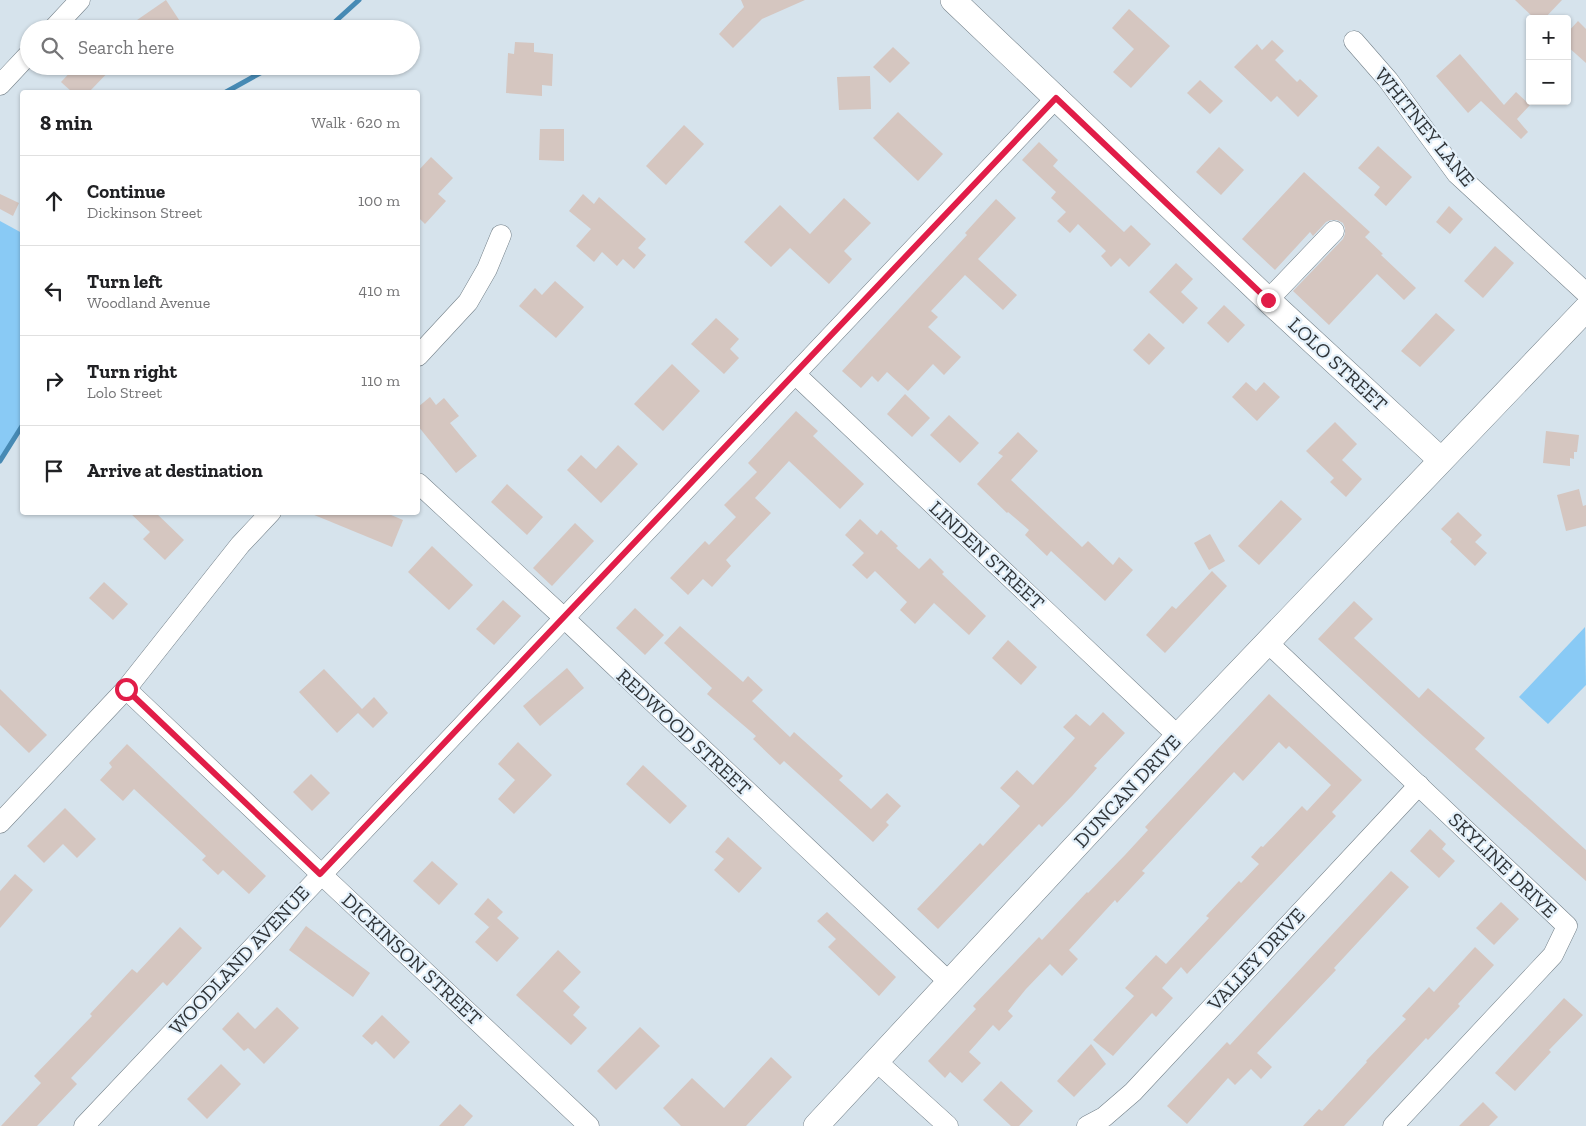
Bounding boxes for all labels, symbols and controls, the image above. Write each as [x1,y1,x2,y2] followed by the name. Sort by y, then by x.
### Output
[1526,15,1571,105] map controls
[1526,15,1571,60] button: +
[20,20,420,75] search box
[38,34,66,62] icon: search
[78,36,174,59] text: Search here
[1526,60,1571,105] button: −
[1370,63,1480,191] street label: WHITNEY LANE
[40,110,92,135] text: 8 min
[311,113,400,132] text: Walk · 620 m
[87,180,165,203] text: Continue
[40,187,68,215] icon: ahead
[358,191,400,210] text: 100 m
[87,203,202,222] text: Dickinson Street
[87,270,162,293] text: Turn left
[40,277,68,305] icon: left
[359,281,400,300] text: 410 m
[1257,289,1280,312] route end
[87,293,210,312] text: Woodland Avenue
[1284,312,1392,416] street label: LOLO STREET
[87,360,177,383] text: Turn right
[40,367,68,395] icon: right
[361,371,400,390] text: 110 m
[87,383,162,402] text: Lolo Street
[40,457,68,485] icon: arrive
[87,459,263,482] text: Arrive at destination
[925,496,1049,614] street label: LINDEN STREET
[612,664,756,800] street label: REDWOOD STREET
[115,678,138,701] route start
[1069,730,1185,852] street label: DUNCAN DRIVE
[1444,807,1562,923] street label: SKYLINE DRIVE
[164,881,314,1039] street label: WOODLAND AVENUE
[337,888,487,1030] street label: DICKINSON STREET
[1202,903,1310,1016] street label: VALLEY DRIVE

